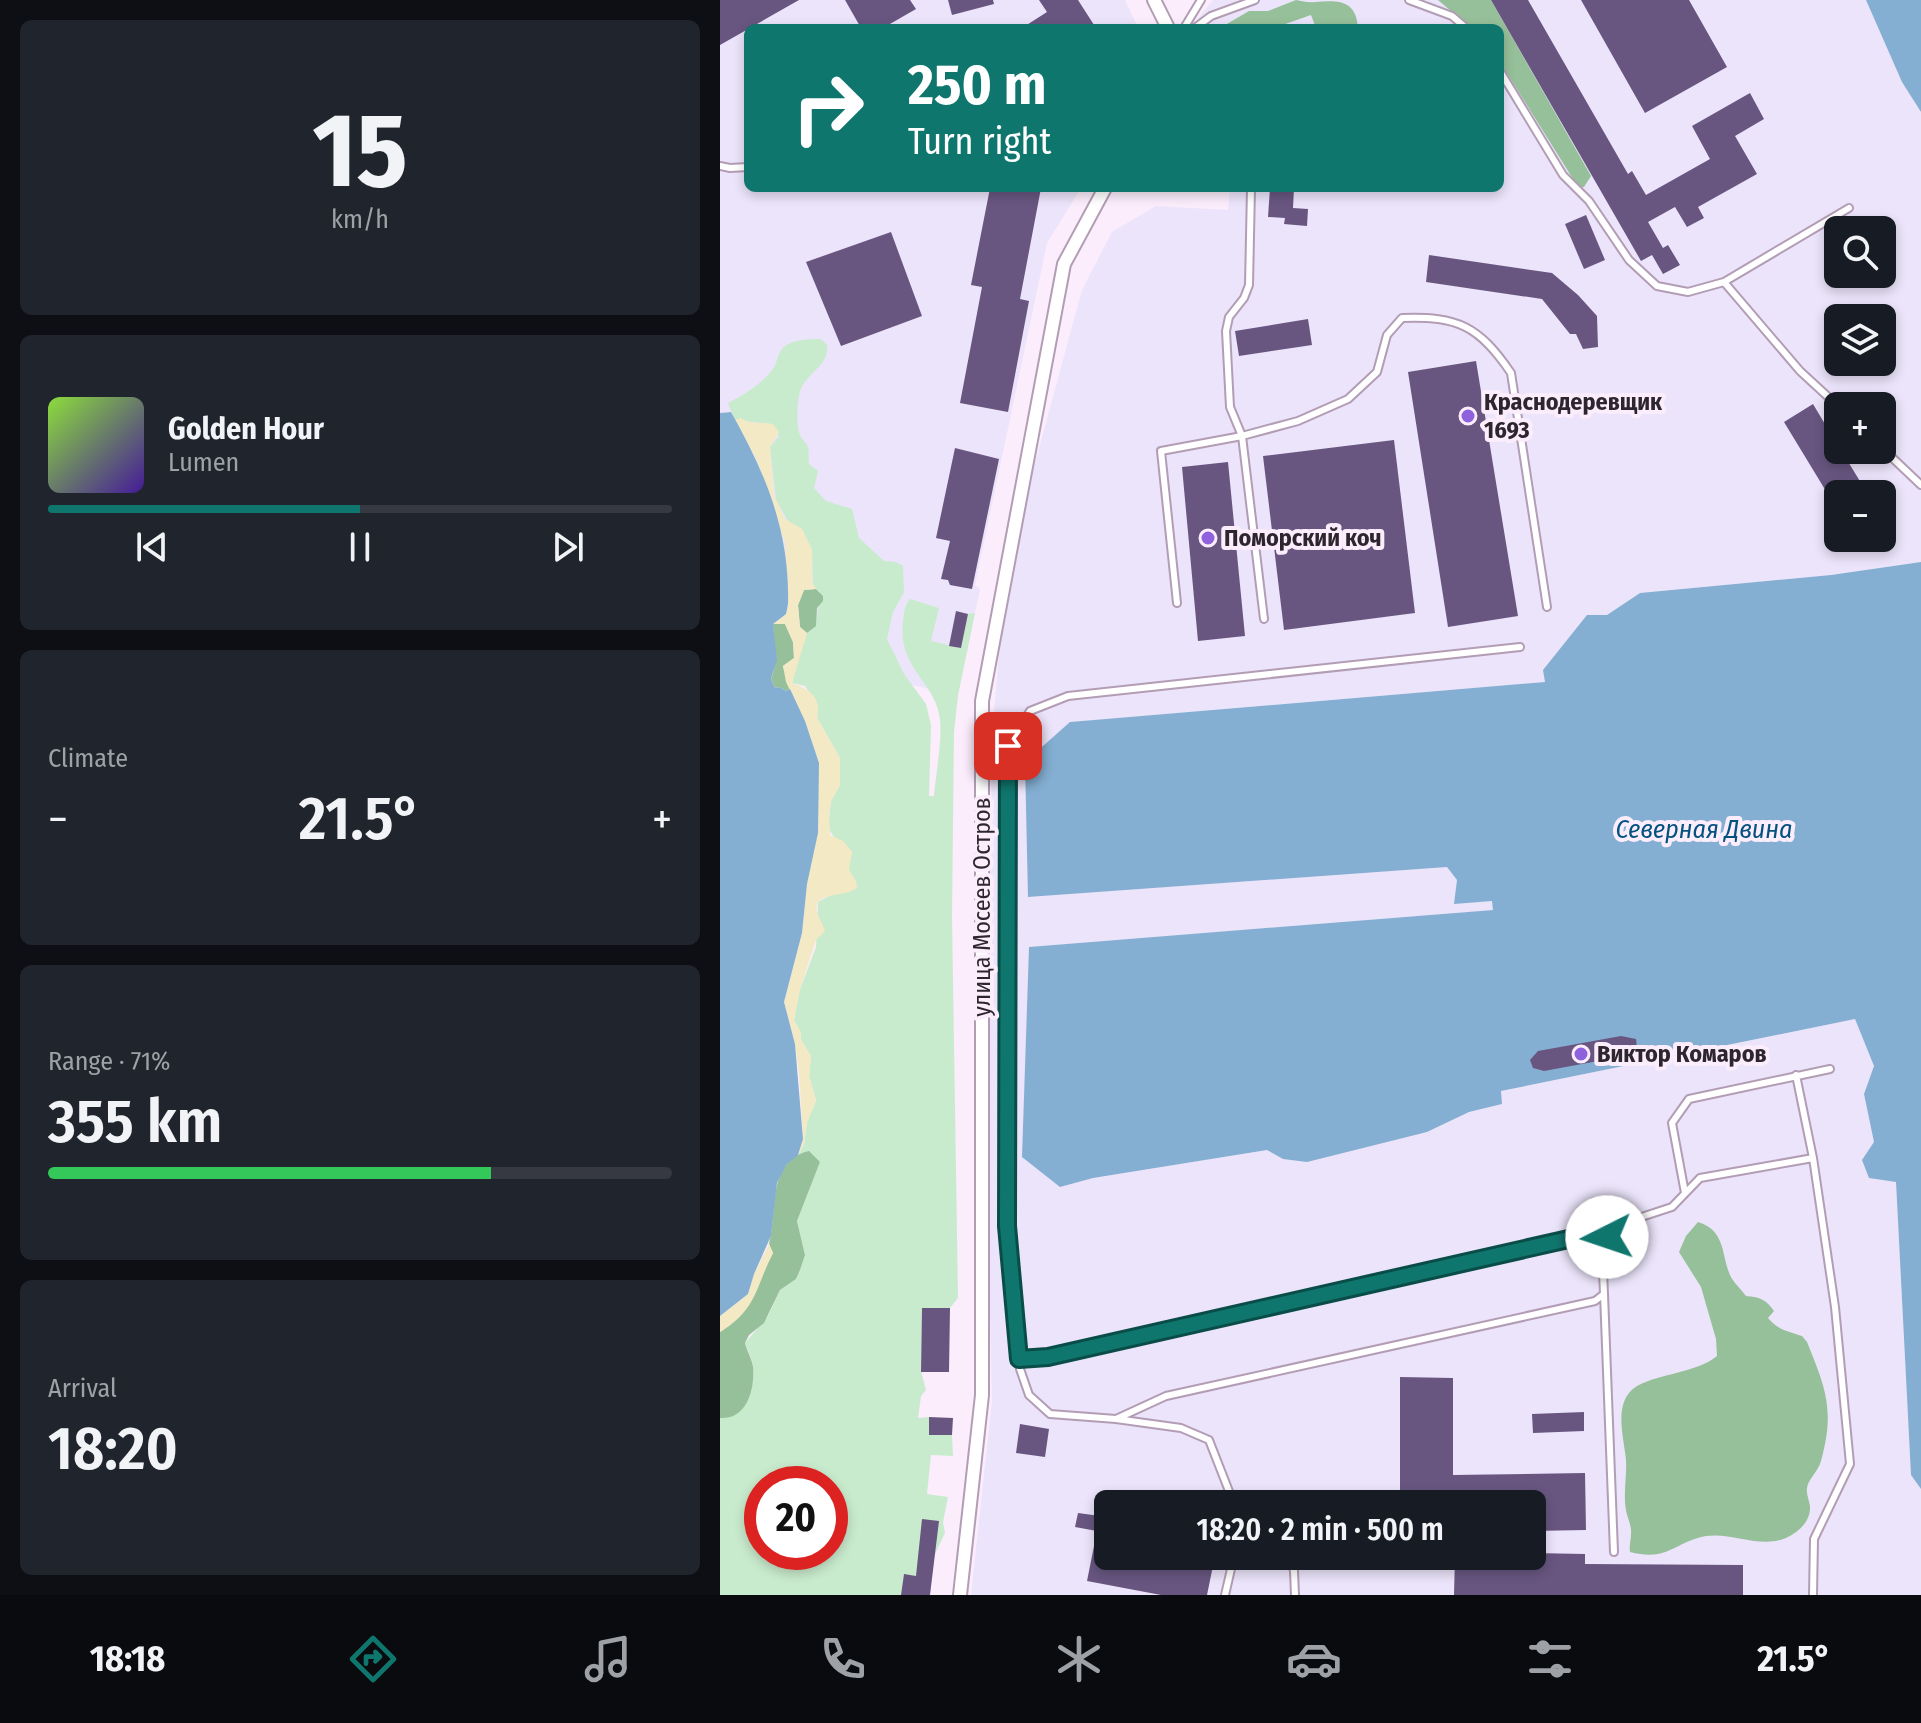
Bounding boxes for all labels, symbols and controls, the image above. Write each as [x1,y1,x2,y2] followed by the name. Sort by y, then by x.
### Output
[908,52,1046,119] text: 250 m
[776,56,880,160] icon: right
[312,89,408,214] text: 15
[908,120,1051,164] text: Turn right
[331,204,389,235] text: km/h
[1824,216,1896,552] map controls
[1824,216,1896,288] button: search
[1824,304,1896,376] button: layers
[1484,388,1663,444] place label: Краснодеревщик 1693
[1824,392,1896,464] button: +
[1459,407,1477,425] marker: Краснодеревщик 1693
[168,411,324,447] text: Golden Hour
[168,447,239,478] text: Lumen
[1824,480,1896,552] button: −
[1224,524,1382,552] place label: Поморский коч
[130,525,174,569] icon: previous
[338,525,382,569] icon: pause
[546,525,590,569] icon: next
[1199,529,1217,547] marker: Поморский коч
[974,712,1042,780] pin
[986,724,1030,768] icon: arrive
[48,743,128,774] text: Climate
[299,783,421,855] text: 21.5°
[48,793,68,846] text: −
[652,793,672,846] text: +
[968,797,996,1017] street label: улица Мосеев Остров
[1615,814,1793,845] water label: Северная Двина
[1597,1040,1767,1068] place label: Виктор Комаров
[1572,1045,1590,1063] marker: Виктор Комаров
[48,1046,171,1077] text: Range · 71%
[48,1086,222,1158] text: 355 km
[1565,1195,1649,1279] position arrow
[48,1373,117,1404] text: Arrival
[48,1413,178,1485] text: 18:20
[744,1466,848,1570] speed limit sign: 20
[1196,1512,1444,1548] text: 18:20 · 2 min · 500 m
[345,1631,401,1687] icon: directions
[580,1631,636,1687] icon: music
[815,1631,871,1687] icon: phone
[1051,1631,1107,1687] icon: climate
[1286,1631,1342,1687] icon: car
[1522,1631,1578,1687] icon: filters
[90,1637,165,1681] text: 18:18
[1757,1637,1831,1681] text: 21.5°

